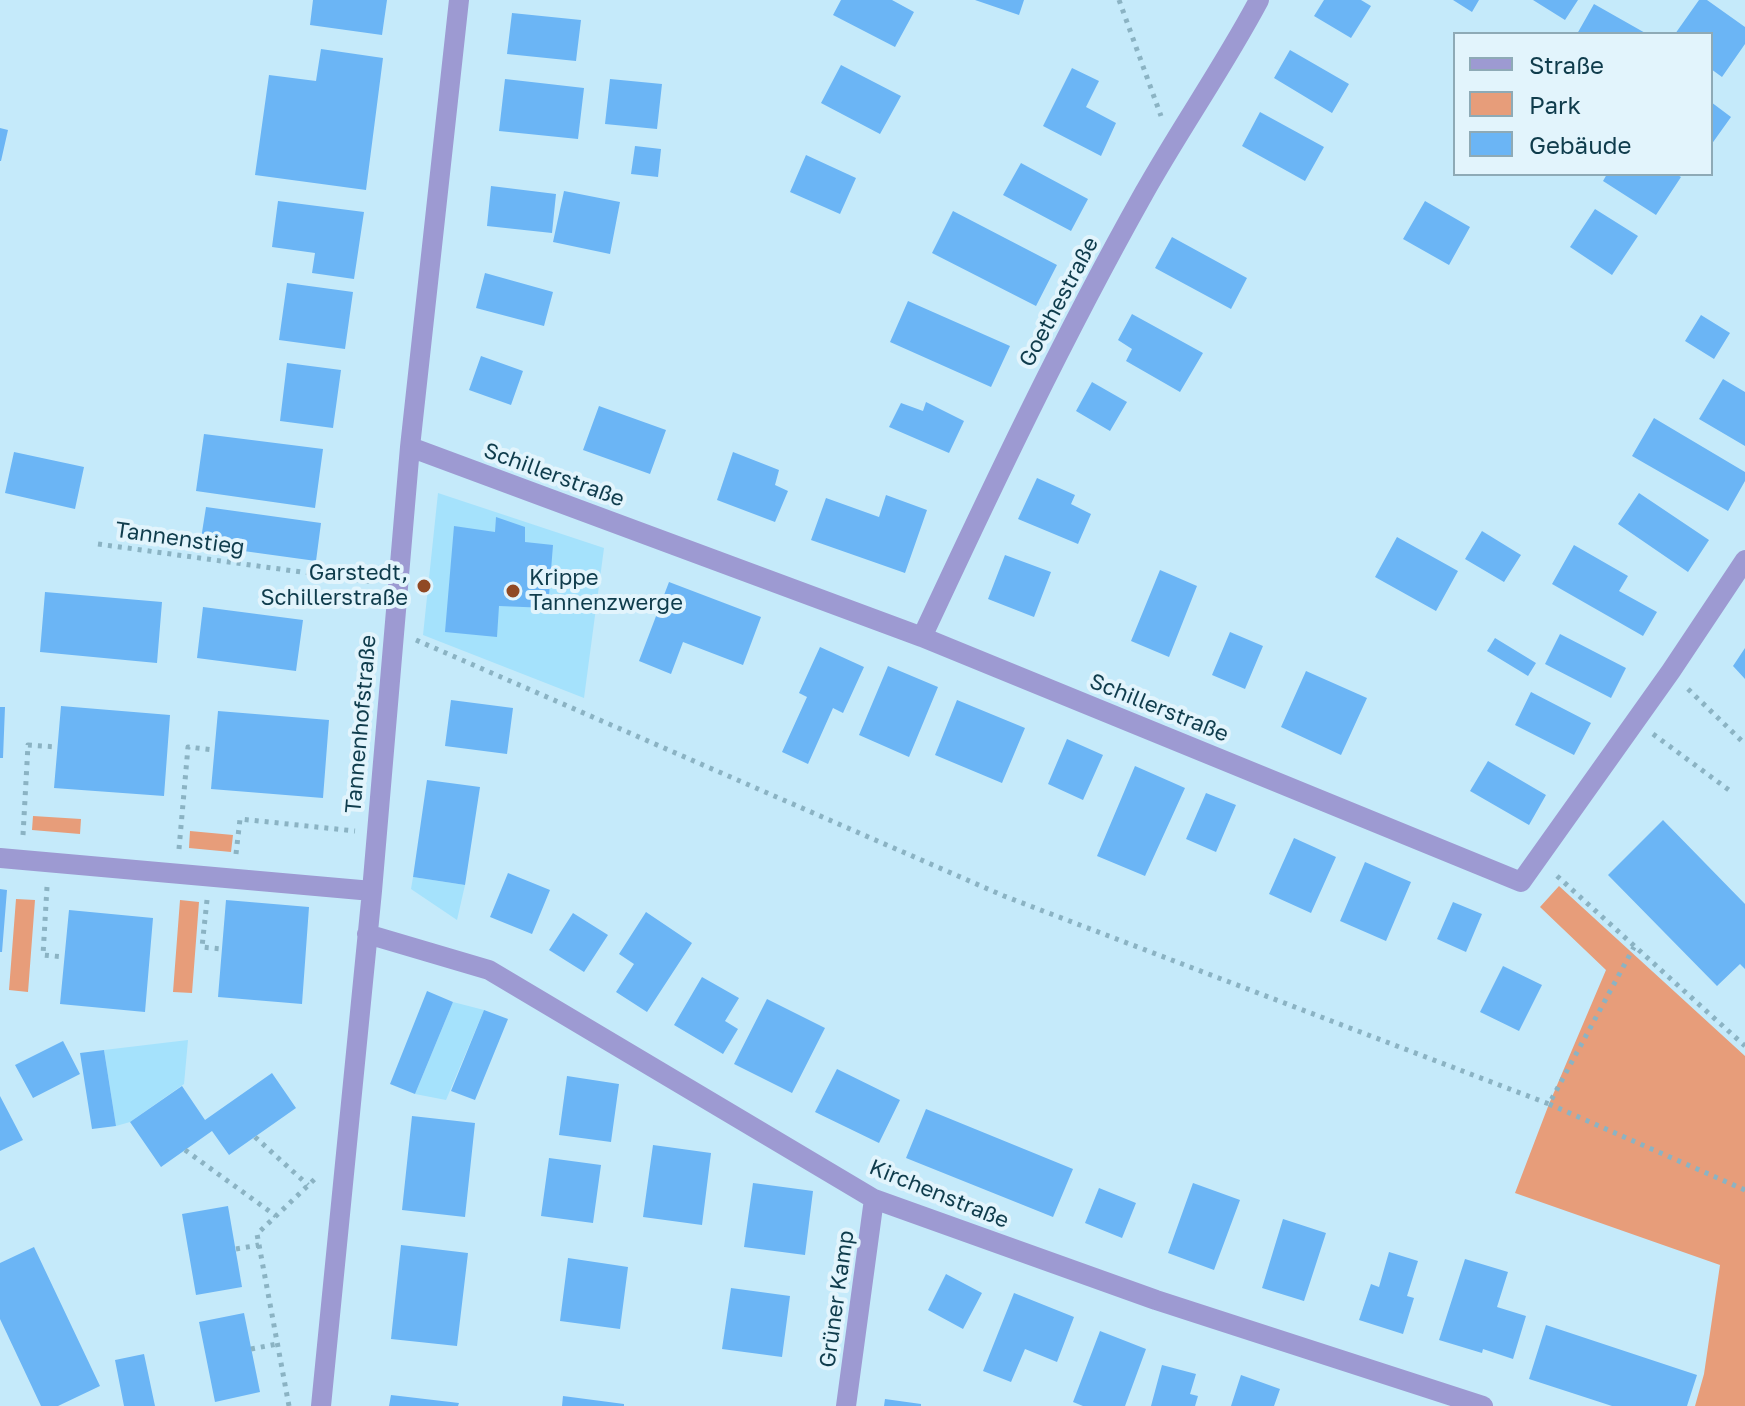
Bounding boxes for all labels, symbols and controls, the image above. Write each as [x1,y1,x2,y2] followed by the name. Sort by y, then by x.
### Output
[1453,32,1713,176] legend
[1529,50,1604,79] text: Straße
[1529,90,1581,119] text: Park
[1529,130,1631,159] text: Gebäude
[1014,233,1104,371] street label: Goethestraße
[480,437,628,513] street label: Schillerstraße
[114,517,246,561] street label: Tannenstieg
[261,560,408,612] place label: Garstedt, Schillerstraße
[529,565,683,616] place label: Krippe Tannenzwerge
[415,577,433,595] marker: Garstedt, Schillerstraße
[504,582,522,600] marker: Krippe Tannenzwerge
[340,634,382,814] street label: Tannenhofstraße
[1086,668,1232,748] street label: Schillerstraße
[865,1154,1013,1234] street label: Kirchenstraße
[814,1229,860,1369] street label: Grüner Kamp

